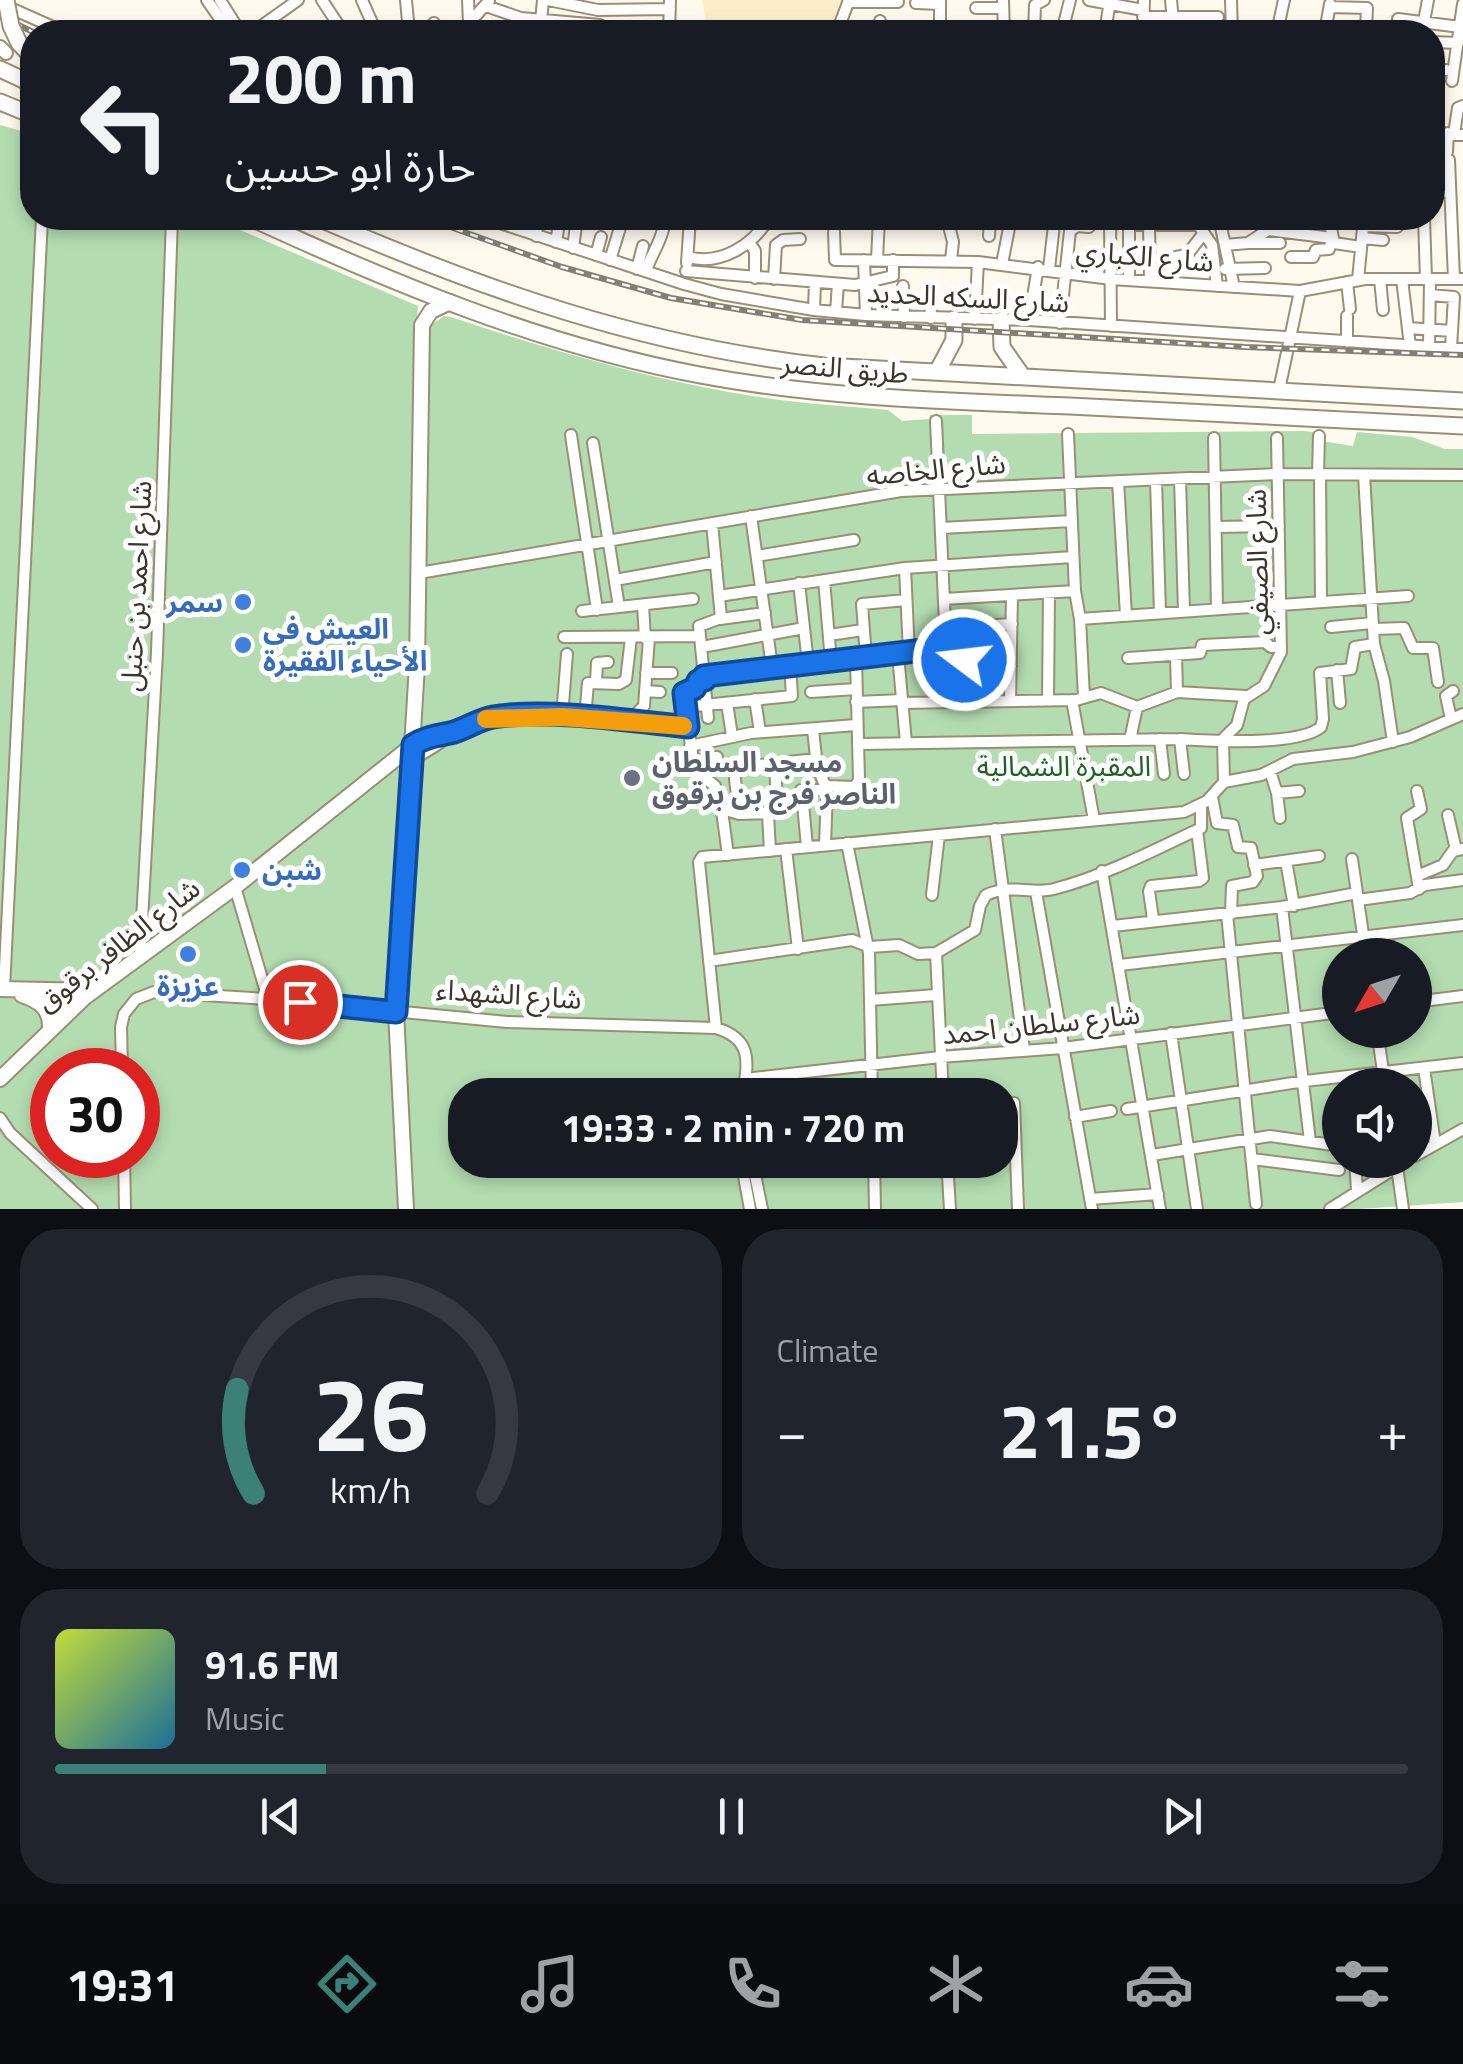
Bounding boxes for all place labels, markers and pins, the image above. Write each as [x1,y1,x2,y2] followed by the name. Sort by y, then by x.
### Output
[165,580,223,623] place label: سمر
[232,591,254,613] marker: سمر
[263,607,427,682] place label: العيش في الأحياء الفقيرة
[232,634,254,656] marker: العيش في الأحياء الفقيرة
[652,740,896,815] place label: مسجد السلطان الناصر فرج بن برقوق
[621,767,643,789] marker: مسجد السلطان الناصر فرج بن برقوق
[262,848,322,891] place label: شبن
[231,859,253,881] marker: شبن
[177,943,199,965] marker: عزيزة
[258,960,343,1045] pin
[157,964,219,1007] place label: عزيزة

